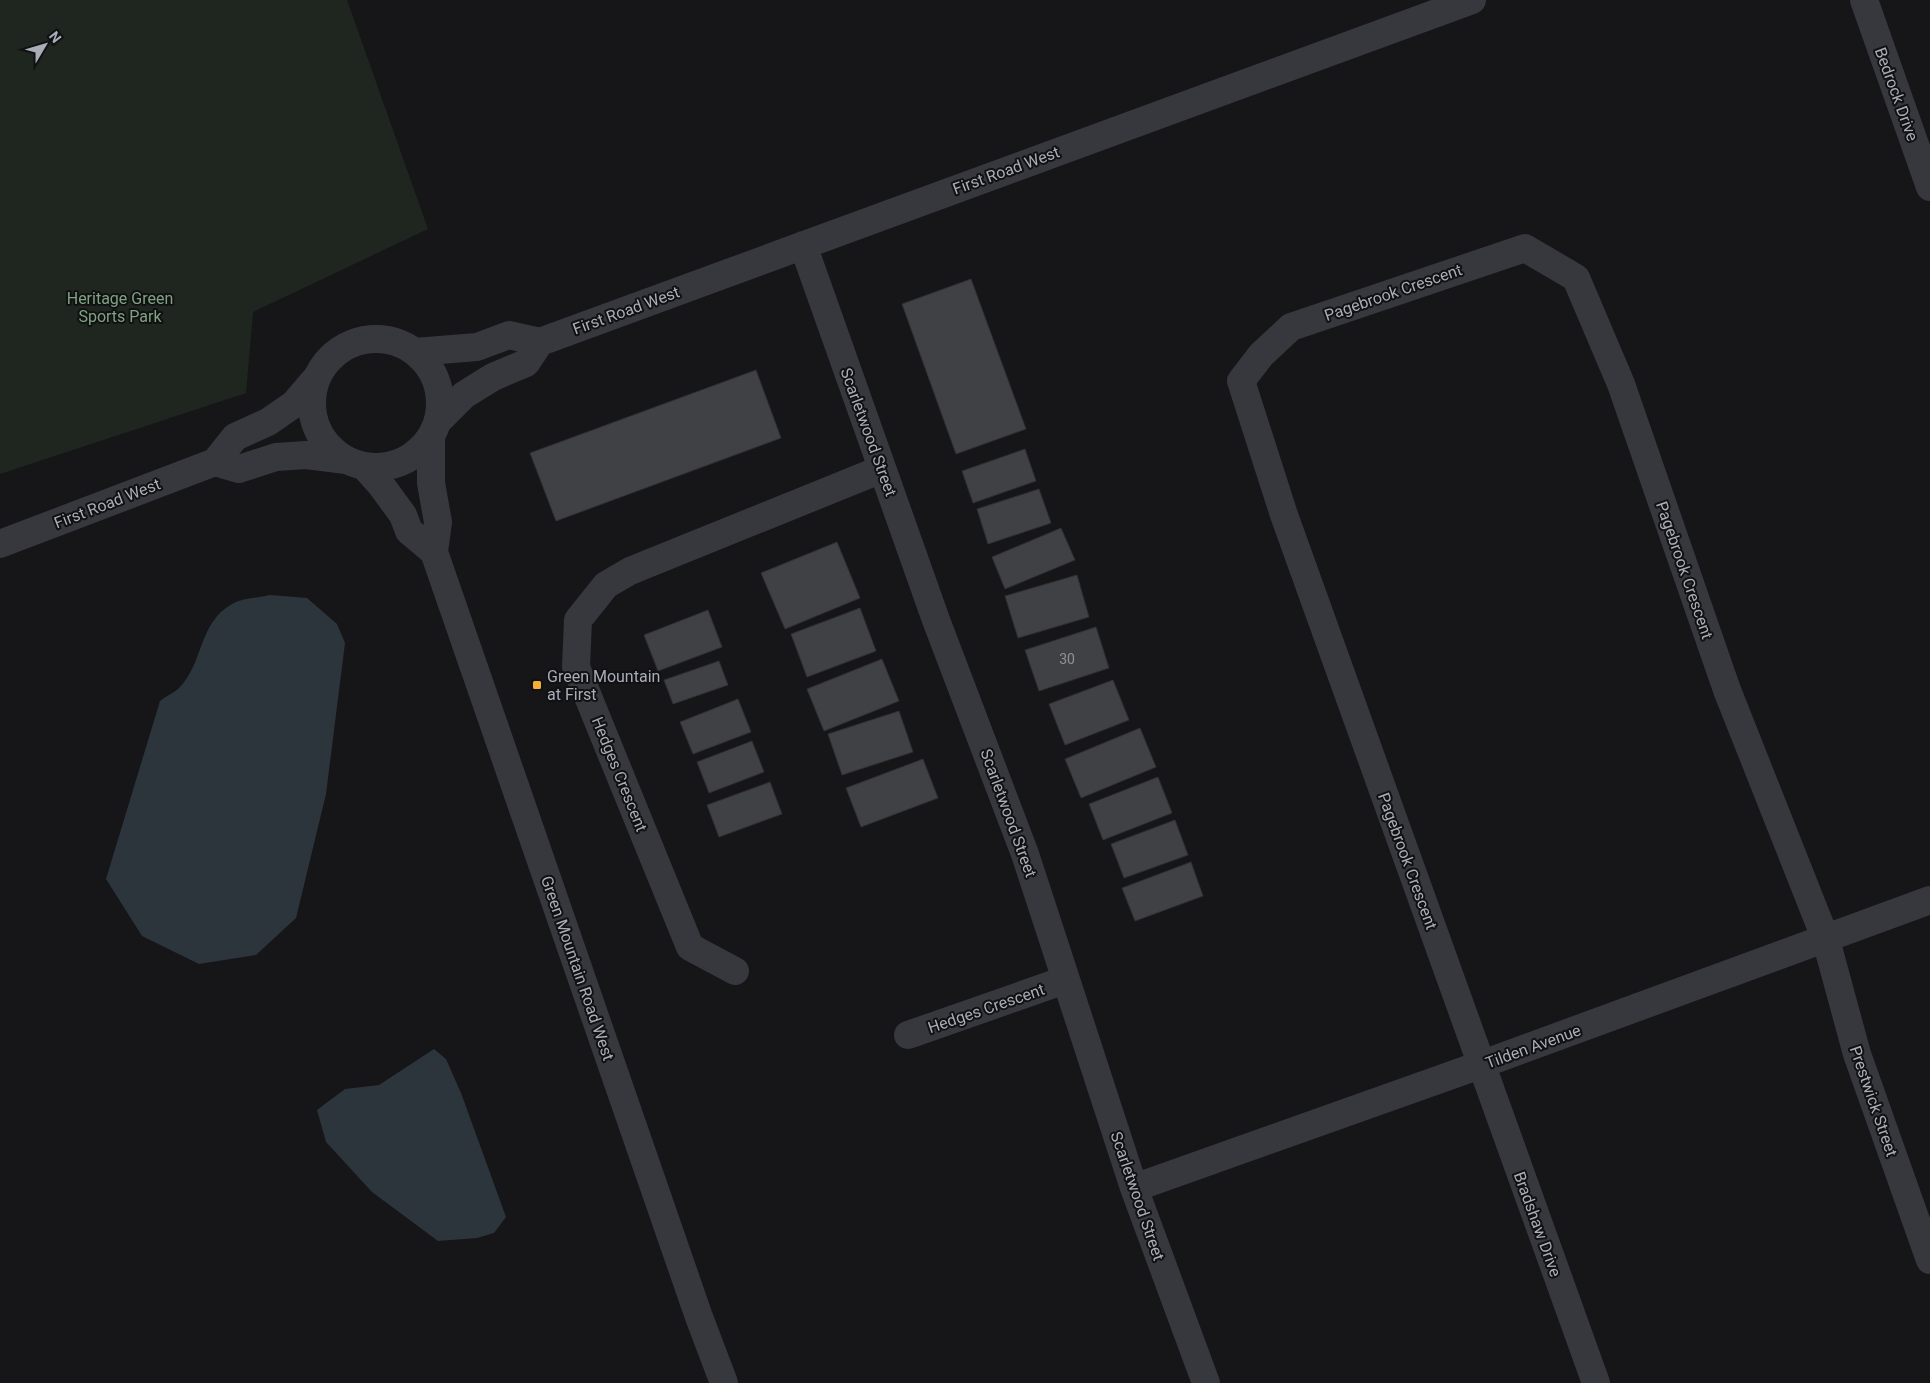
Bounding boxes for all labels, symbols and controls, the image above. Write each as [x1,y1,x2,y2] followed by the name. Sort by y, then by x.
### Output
[20,20,70,70] north arrow
[46,28,65,46] text: N
[1871,45,1922,144] street label: Bedrock Drive
[950,142,1062,199] street label: First Road West
[1322,260,1464,325] street label: Pagebrook Crescent
[570,282,682,339] street label: First Road West
[67,289,173,326] park label: Heritage Green Sports Park
[837,365,901,499] street label: Scarletwood Street
[51,474,163,532] street label: First Road West
[1652,499,1717,641] street label: Pagebrook Crescent
[1059,651,1075,667] house number: 30
[547,667,660,704] place label: Green Mountain at First
[531,679,543,691] marker: Green Mountain at First
[588,714,651,834] street label: Hedges Crescent
[977,746,1041,880] street label: Scarletwood Street
[1374,790,1441,932] street label: Pagebrook Crescent
[537,873,618,1063] street label: Green Mountain Road West
[925,980,1047,1037] street label: Hedges Crescent
[1483,1020,1583,1072] street label: Tilden Avenue
[1846,1043,1901,1159] street label: Prestwick Street
[1107,1129,1169,1263] street label: Scarletwood Street
[1510,1169,1565,1279] street label: Bradshaw Drive

